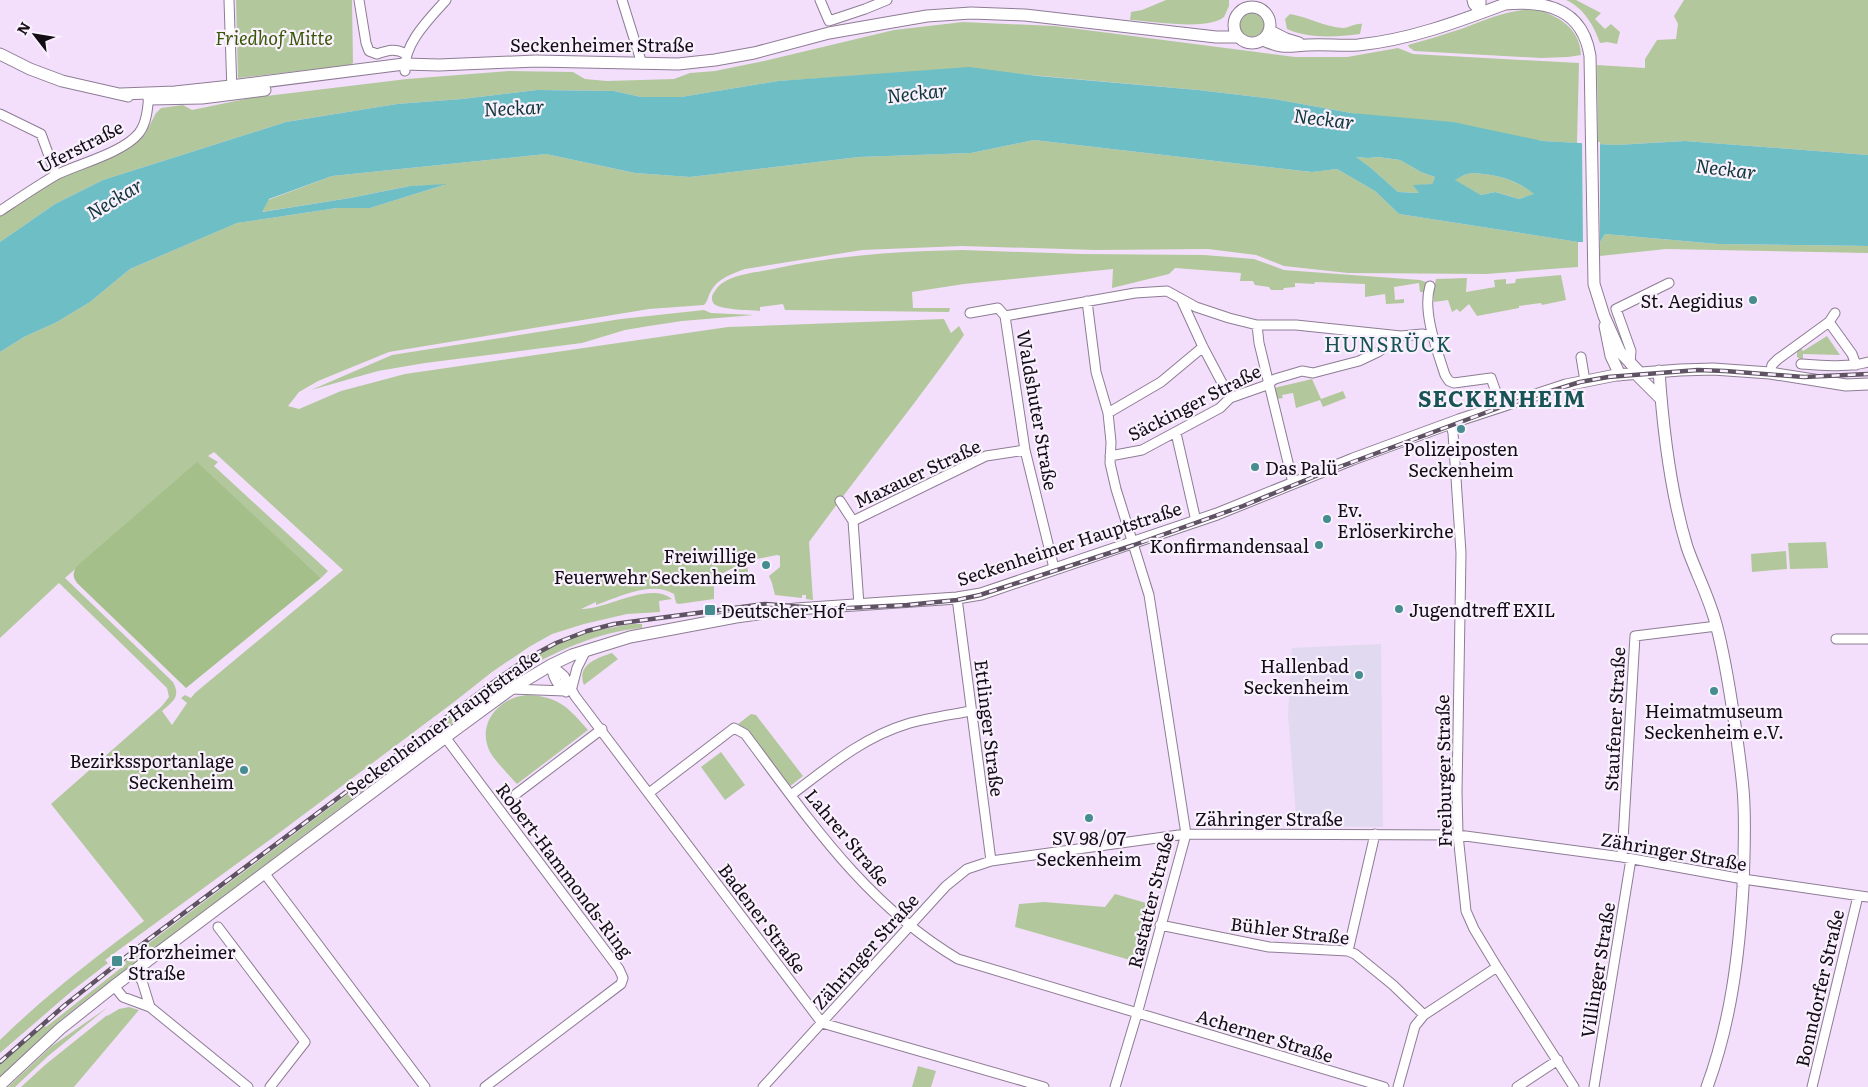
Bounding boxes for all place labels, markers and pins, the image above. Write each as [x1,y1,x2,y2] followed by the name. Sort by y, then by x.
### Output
[1640,287,1743,314] place label: St. Aegidius
[1747,294,1759,306] marker: St. Aegidius
[1455,423,1467,435] marker: Polizeiposten Seckenheim
[1404,435,1518,483] place label: Polizeiposten Seckenheim
[1265,454,1338,481] place label: Das Palü
[1249,461,1261,473] marker: Das Palü
[1337,496,1454,544] place label: Ev. Erlöserkirche
[1321,513,1333,525] marker: Ev. Erlöserkirche
[1150,532,1309,559] place label: Konfirmandensaal
[1313,539,1325,551] marker: Konfirmandensaal
[554,542,756,590] place label: Freiwillige Feuerwehr Seckenheim
[760,559,772,571] marker: Freiwillige Feuerwehr Seckenheim
[1409,596,1556,623] place label: Jugendtreff EXIL
[721,597,846,624] place label: Deutscher Hof
[703,603,717,617] marker: Deutscher Hof
[1393,603,1405,615] marker: Jugendtreff EXIL
[1244,652,1349,700] place label: Hallenbad Seckenheim
[1353,669,1365,681] marker: Hallenbad Seckenheim
[1708,685,1720,697] marker: Heimatmuseum Seckenheim e.V.
[1644,697,1784,745] place label: Heimatmuseum Seckenheim e.V.
[69,747,234,795] place label: Bezirkssportanlage Seckenheim
[238,764,250,776] marker: Bezirkssportanlage Seckenheim
[1083,812,1095,824] marker: SV 98/07 Seckenheim
[1036,824,1142,872] place label: SV 98/07 Seckenheim
[128,938,236,986] place label: Pforzheimer Straße
[110,954,124,968] marker: Pforzheimer Straße

